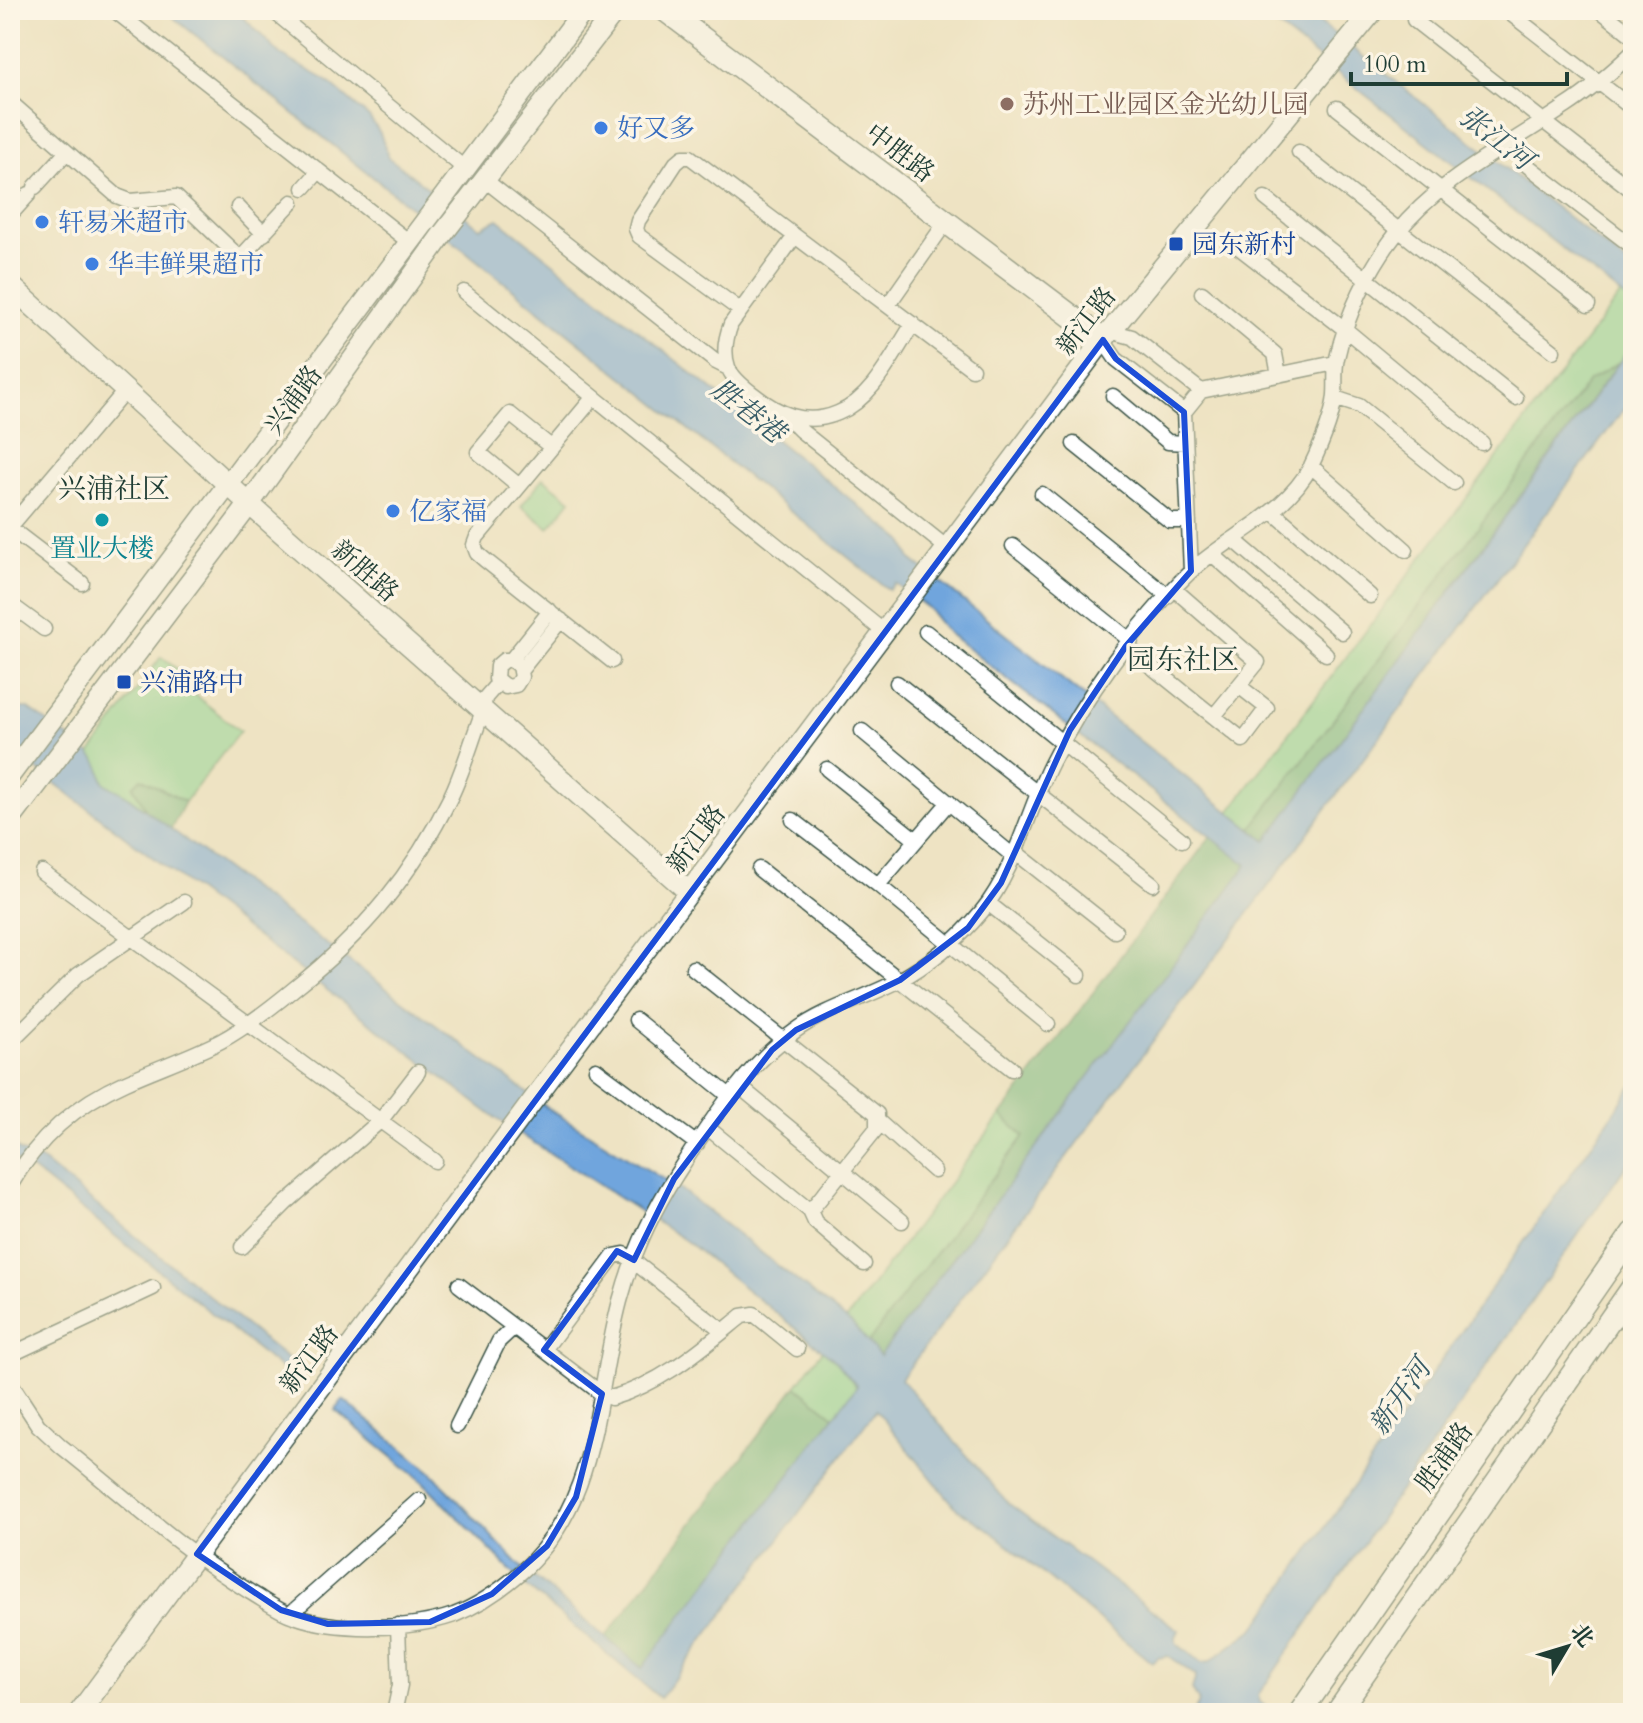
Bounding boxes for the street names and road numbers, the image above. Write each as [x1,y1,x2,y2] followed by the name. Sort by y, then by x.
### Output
[858,116,942,190] street label: 中胜路
[1048,279,1124,363] street label: 新江路
[256,358,330,442] street label: 兴浦路
[324,532,406,610] street label: 新胜路
[659,797,733,881] street label: 新江路
[272,1317,346,1401] street label: 新江路
[1407,1415,1481,1499] street label: 胜浦路

